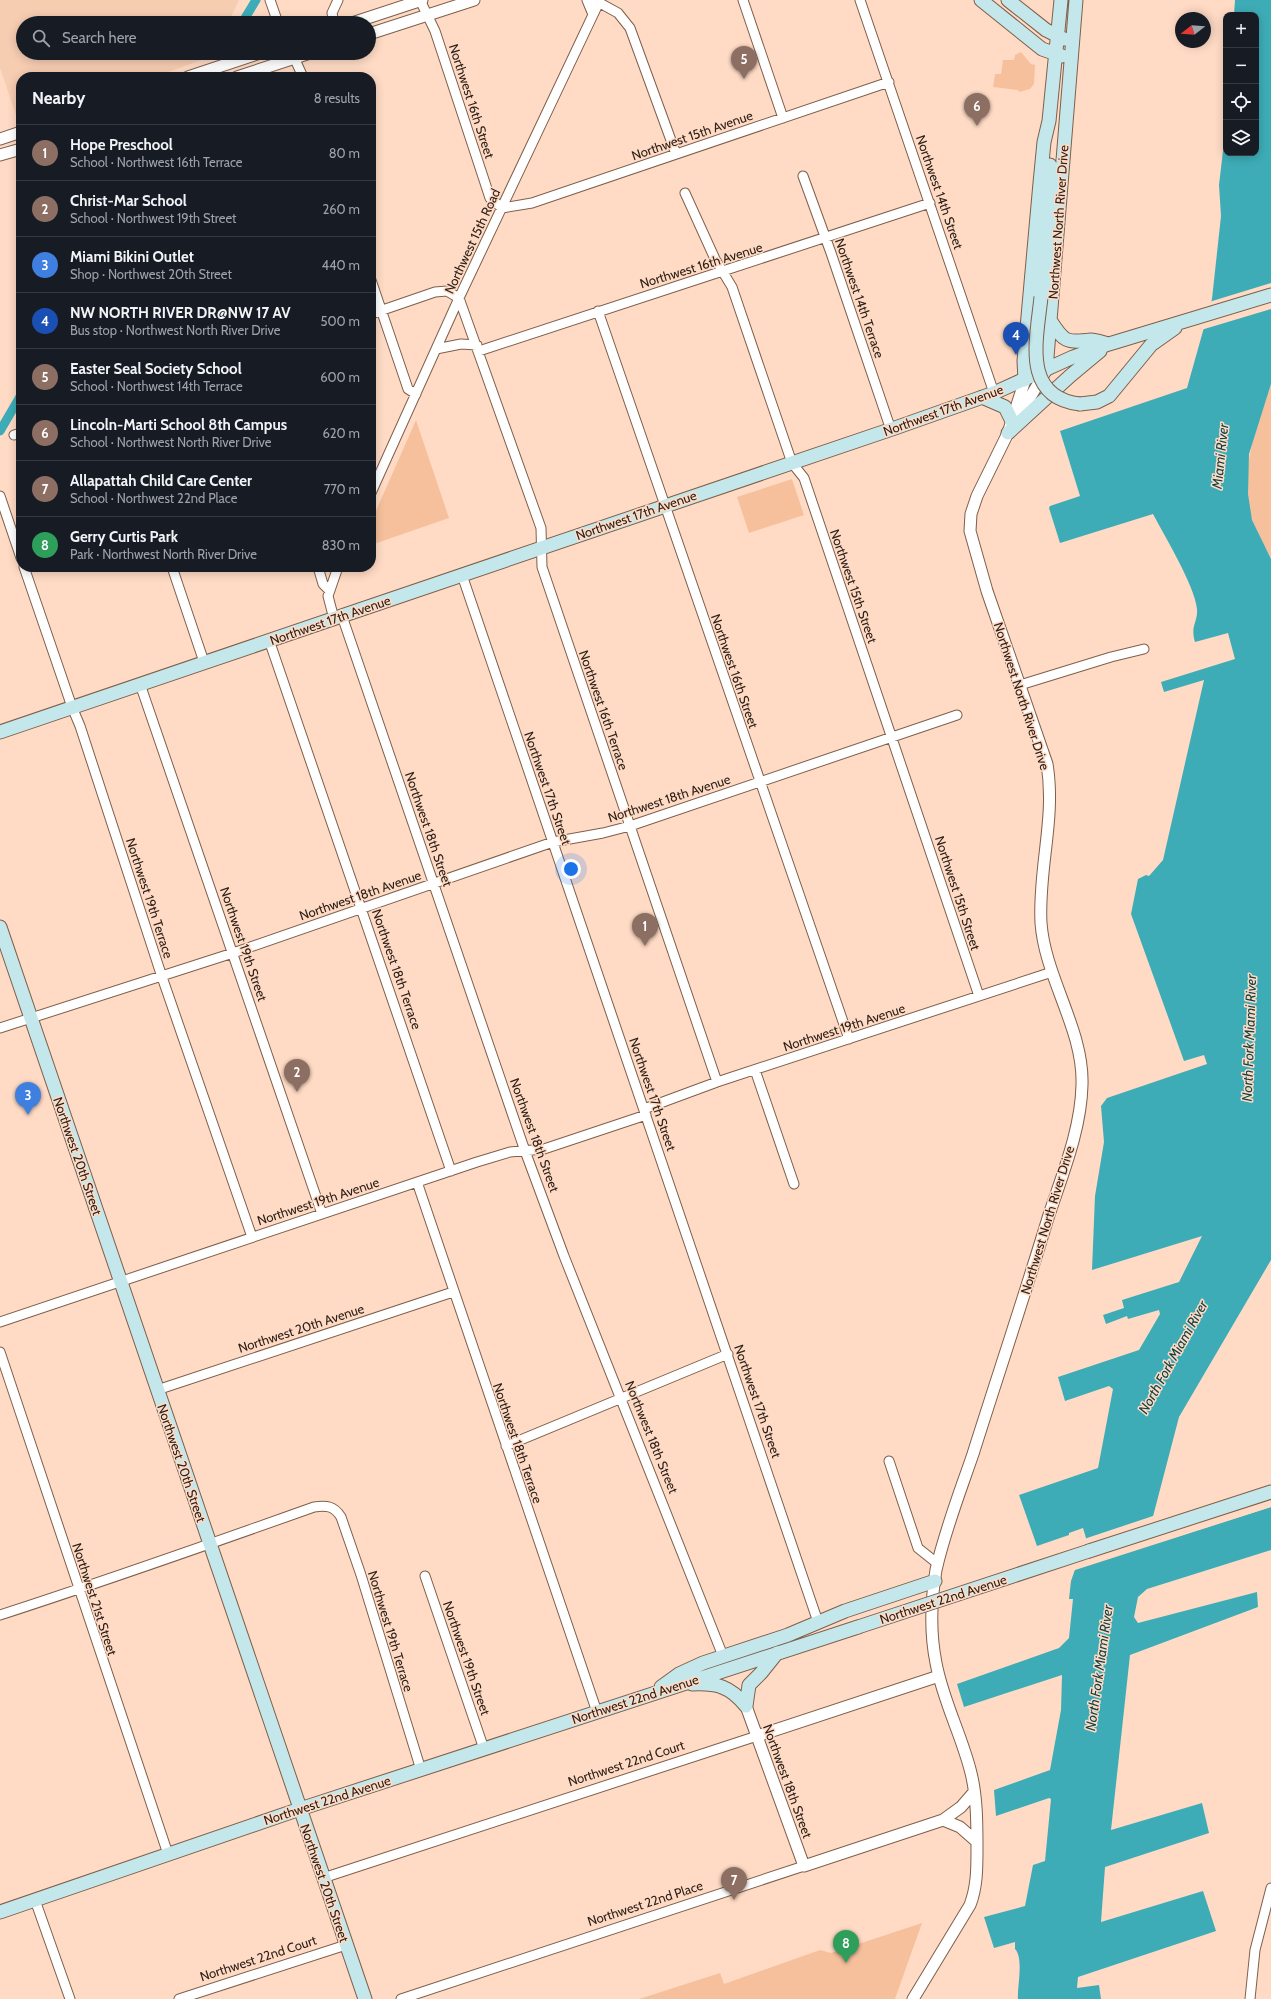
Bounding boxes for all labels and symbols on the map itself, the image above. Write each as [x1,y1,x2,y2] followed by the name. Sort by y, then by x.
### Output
[1175,12,1211,48] north arrow
[446,42,498,161] street label: Northwest 16th Street
[731,46,757,79] pin: 5
[964,93,990,126] pin: 6
[629,107,755,163] street label: Northwest 15th Avenue
[913,133,967,252] street label: Northwest 14th Street
[1045,144,1071,300] street label: Northwest North River Drive
[441,186,503,296] street label: Northwest 15th Road
[832,236,888,360] street label: Northwest 14th Terrace
[638,239,765,291] street label: Northwest 16th Avenue
[1003,322,1029,355] pin: 4
[881,381,1006,439] street label: Northwest 17th Avenue
[1208,422,1232,491] water label: Miami River
[574,487,699,543] street label: Northwest 17th Avenue
[827,527,881,646] street label: Northwest 15th Street
[268,592,393,648] street label: Northwest 17th Avenue
[708,612,762,731] street label: Northwest 16th Street
[991,620,1054,772] street label: Northwest North River Drive
[576,648,632,772] street label: Northwest 16th Terrace
[521,729,575,847] street label: Northwest 17th Street
[402,770,456,889] street label: Northwest 18th Street
[606,771,733,825] street label: Northwest 18th Avenue
[932,834,984,953] street label: Northwest 15th Street
[123,836,177,961] street label: Northwest 19th Terrace
[561,859,581,879] your location
[297,866,423,923] street label: Northwest 18th Avenue
[217,885,271,1004] street label: Northwest 19th Street
[369,907,425,1032] street label: Northwest 18th Terrace
[632,913,658,946] pin: 1
[1238,974,1260,1102] water label: North Fork Miami River
[781,1000,907,1054] street label: Northwest 19th Avenue
[626,1035,680,1153] street label: Northwest 17th Street
[284,1059,310,1092] pin: 2
[507,1076,563,1195] street label: Northwest 18th Street
[15,1082,41,1115] pin: 3
[50,1095,106,1218] street label: Northwest 20th Street
[1017,1143,1077,1296] street label: Northwest North River Drive
[255,1174,381,1228] street label: Northwest 19th Avenue
[1134,1296,1212,1417] water label: North Fork Miami River
[236,1300,366,1356] street label: Northwest 20th Avenue
[731,1342,785,1460] street label: Northwest 17th Street
[622,1378,682,1496] street label: Northwest 18th Street
[490,1381,546,1506] street label: Northwest 18th Terrace
[154,1402,210,1525] street label: Northwest 20th Street
[69,1541,121,1658] street label: Northwest 21st Street
[365,1569,417,1694] street label: Northwest 19th Terrace
[878,1571,1009,1627] street label: Northwest 22nd Avenue
[440,1599,494,1718] street label: Northwest 19th Street
[1081,1603,1117,1732] water label: North Fork Miami River
[570,1671,701,1727] street label: Northwest 22nd Avenue
[760,1722,816,1841] street label: Northwest 18th Street
[566,1736,687,1789] street label: Northwest 22nd Court
[262,1772,393,1828] street label: Northwest 22nd Avenue
[297,1822,353,1945] street label: Northwest 20th Street
[721,1867,747,1900] pin: 7
[585,1877,705,1929] street label: Northwest 22nd Place
[833,1930,859,1963] pin: 8
[198,1931,319,1984] street label: Northwest 22nd Court

